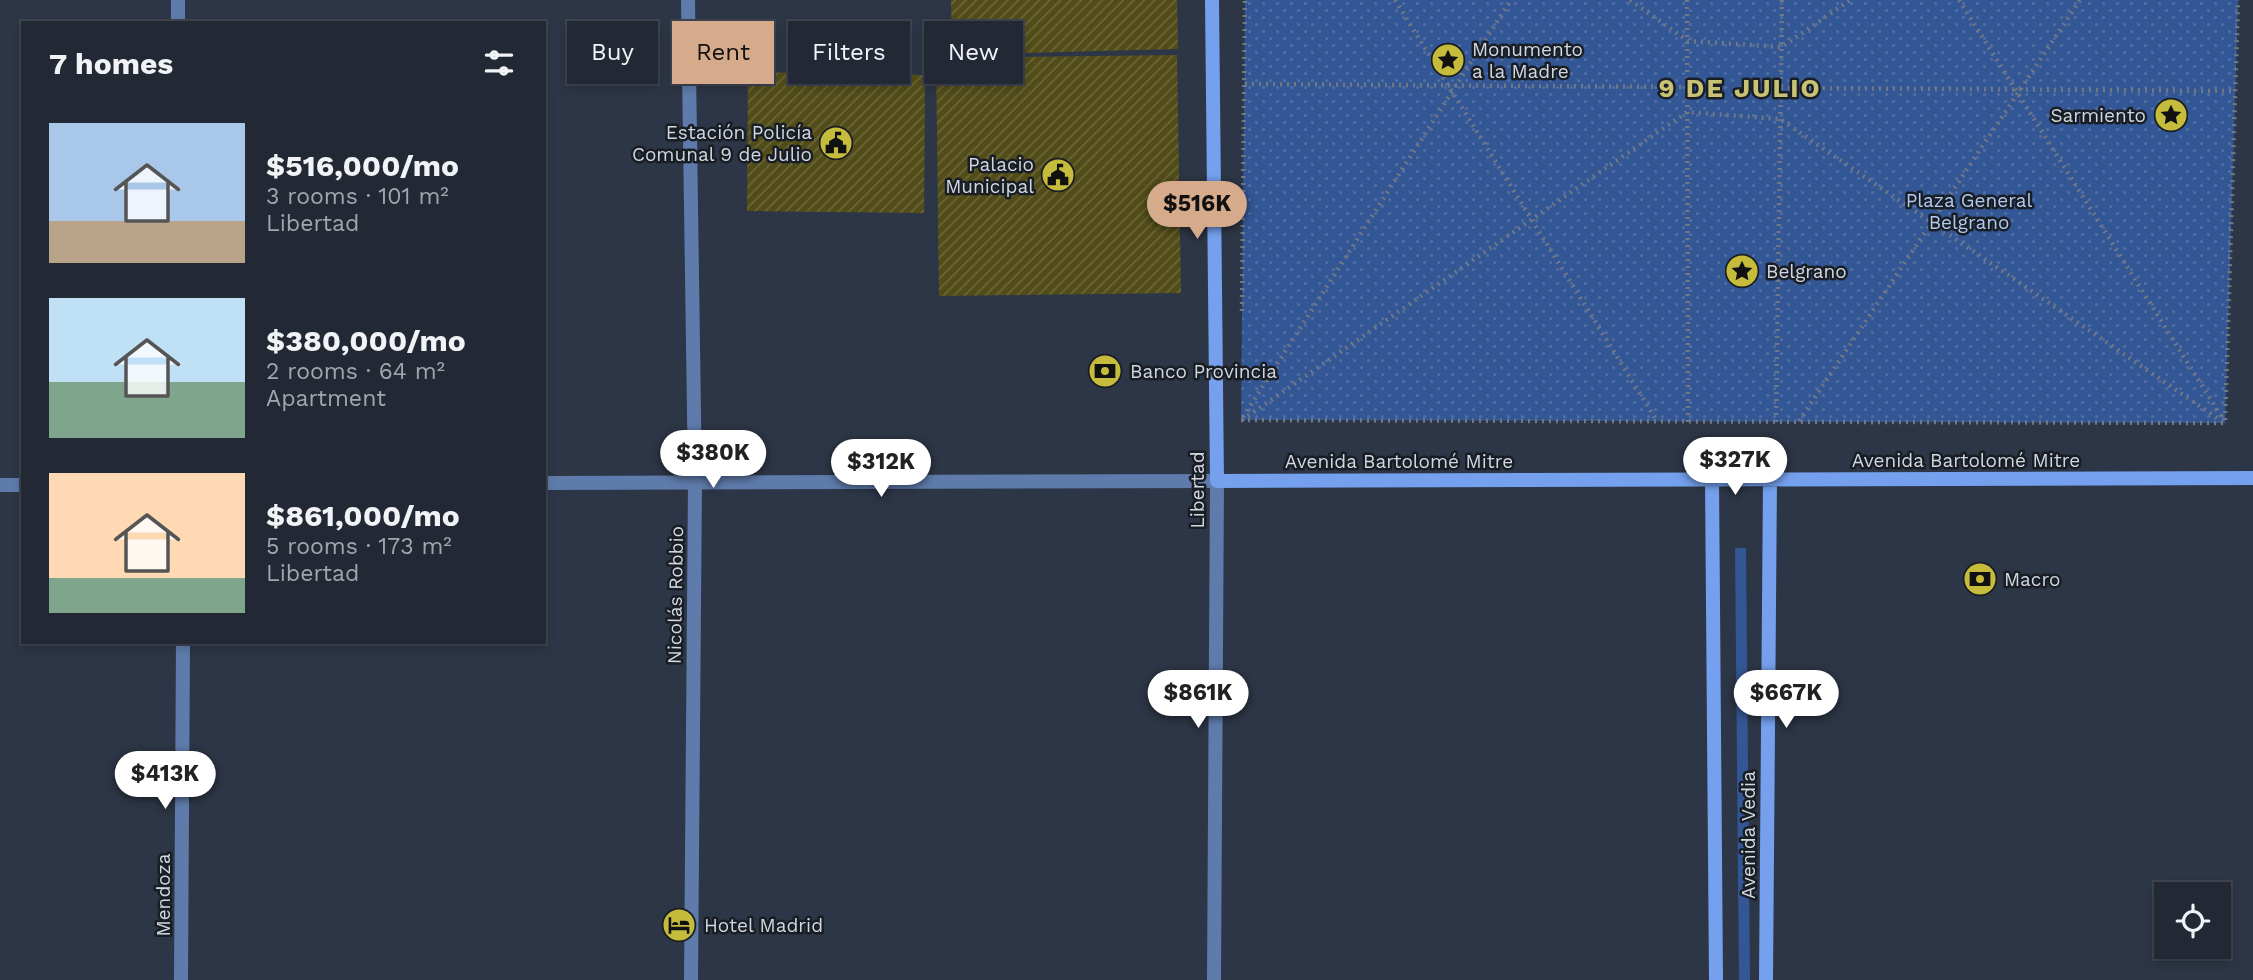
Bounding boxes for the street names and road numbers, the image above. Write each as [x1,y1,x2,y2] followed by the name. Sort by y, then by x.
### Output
[1852,449,2080,472] street label: Avenida Bartolomé Mitre
[1285,450,1513,473] street label: Avenida Bartolomé Mitre
[1186,451,1209,529] street label: Libertad
[663,526,688,664] street label: Nicolás Robbio
[1737,771,1760,899] street label: Avenida Vedia
[152,853,175,936] street label: Mendoza

